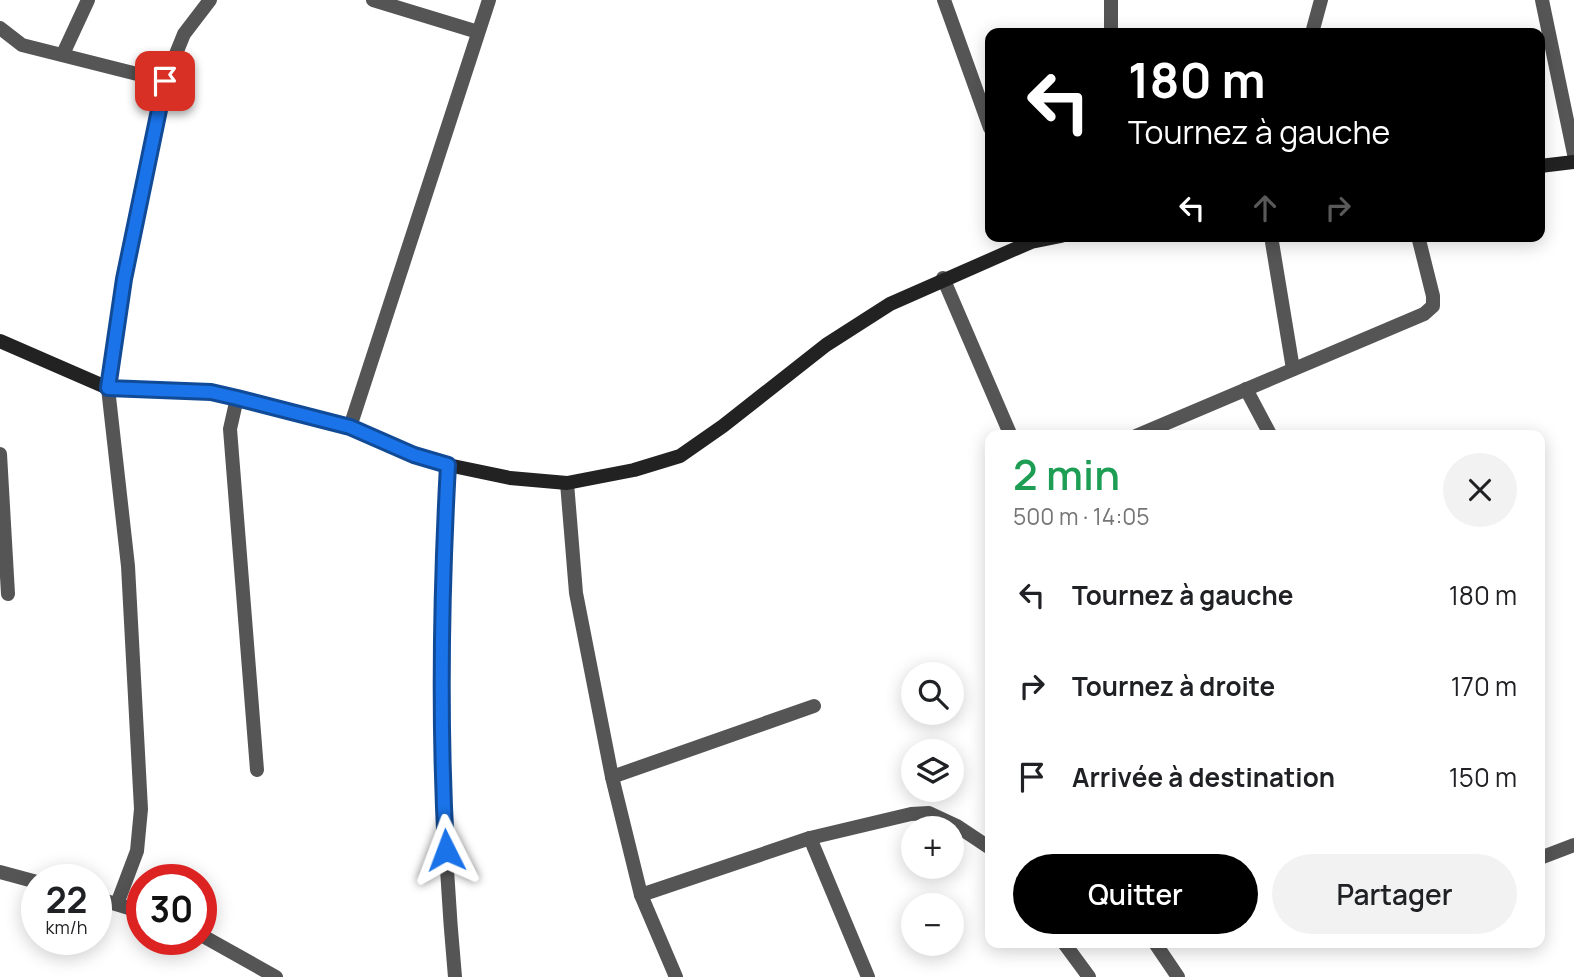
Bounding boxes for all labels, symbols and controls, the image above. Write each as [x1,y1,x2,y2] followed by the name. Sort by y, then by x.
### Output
[1128,46,1266,113] text: 180 m
[135,51,195,111] pin
[1013,56,1104,147] icon: left
[146,62,184,100] icon: arrive
[1128,110,1390,154] text: Tournez à gauche
[1173,189,1211,227] icon: left
[1246,189,1284,227] icon: ahead
[1319,189,1357,227] icon: right
[1013,445,1120,503] text: 2 min
[1443,453,1517,527] button: close
[1013,500,1150,532] text: 500 m · 14:05
[1013,576,1051,614] icon: left
[1072,577,1293,613] text: Tournez à gauche
[1449,577,1517,613] text: 180 m
[901,662,964,956] map controls
[901,662,964,725] button: search
[1013,667,1051,705] icon: right
[1072,668,1275,704] text: Tournez à droite
[1451,668,1517,704] text: 170 m
[901,739,964,802] button: layers
[1013,758,1051,796] icon: arrive
[1072,759,1335,795] text: Arrivée à destination
[1449,759,1517,795] text: 150 m
[409,813,483,887] position arrow
[901,816,964,879] button: +
[1013,854,1258,934] button: Quitter
[1272,854,1517,934] button: Partager
[126,864,217,955] speed limit sign: 30
[46,876,87,924] text: 22
[901,893,964,956] button: −
[46,915,87,939] text: km/h

